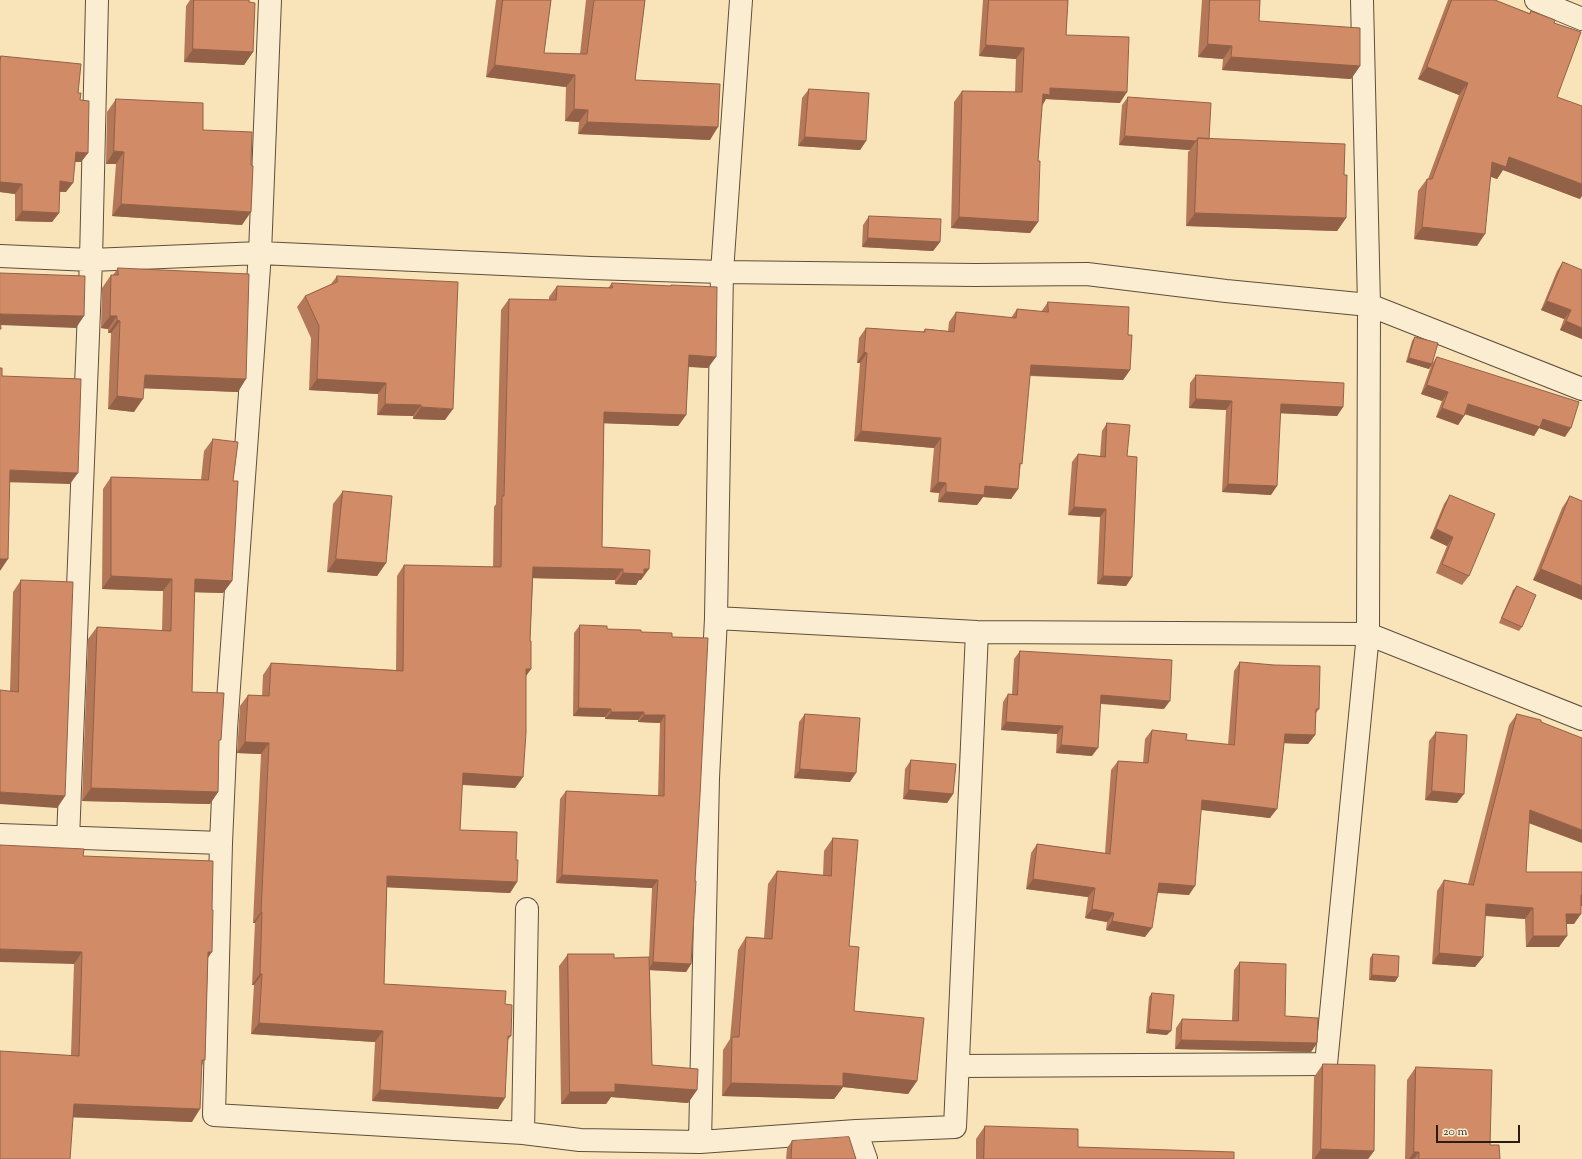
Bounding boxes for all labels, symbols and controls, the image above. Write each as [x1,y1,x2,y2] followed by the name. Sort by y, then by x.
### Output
[1438,1117,1522,1143] scale bar
[1443,1123,1467,1141] text: 20 m

